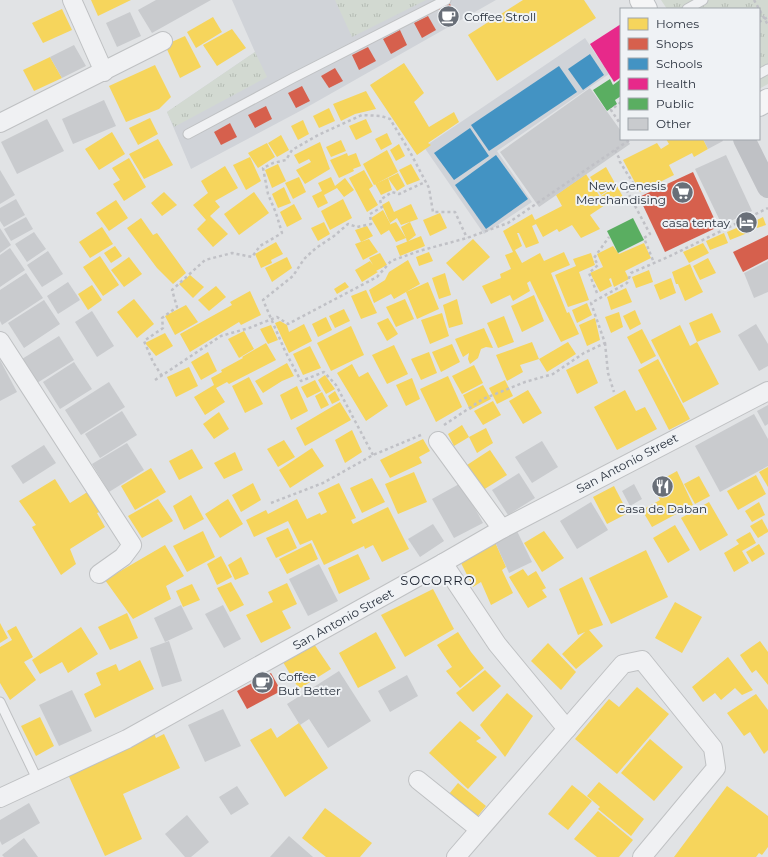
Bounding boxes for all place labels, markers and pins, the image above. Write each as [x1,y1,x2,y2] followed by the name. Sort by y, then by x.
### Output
[436,3,462,29] cafe icon: Coffee Stroll
[464,9,536,24] place label: Coffee Stroll
[576,178,666,207] place label: New Genesis Merchandising
[669,179,695,205] supermarket icon: New Genesis Merchandising
[733,209,759,235] hotel icon: casa tentay
[662,215,730,230] place label: casa tentay
[649,474,675,500] restaurant icon: Casa de Daban
[617,501,707,516] place label: Casa de Daban
[278,669,341,698] place label: Coffee But Better
[250,670,276,696] cafe icon: Coffee But Better

